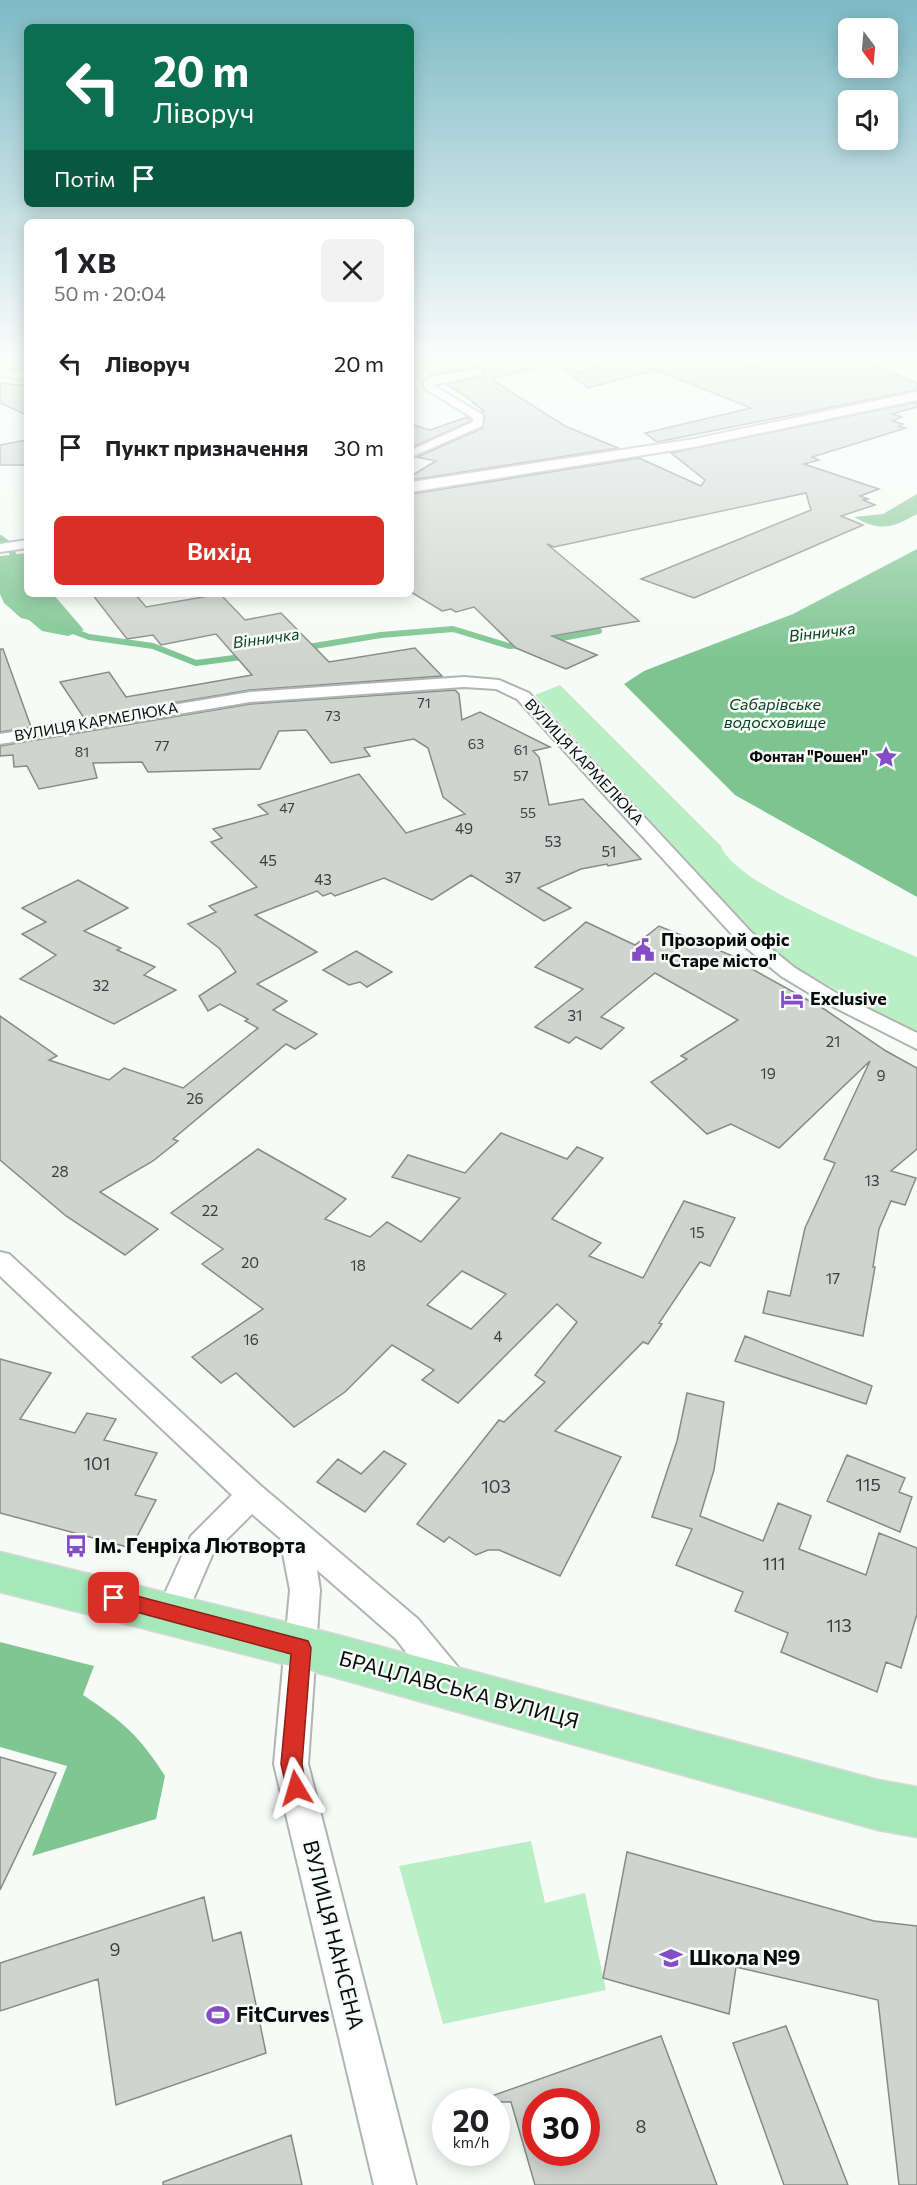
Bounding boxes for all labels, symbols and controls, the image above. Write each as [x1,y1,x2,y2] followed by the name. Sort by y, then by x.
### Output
[838,18,898,78] north arrow
[838,18,898,150] map controls
[153,44,249,96] text: 20 m
[54,48,132,126] icon: left
[838,90,898,150] button: sound
[153,96,254,129] text: Ліворуч
[127,162,160,195] icon: arrive
[54,165,115,192] text: Потім
[54,236,116,280] text: 1 хв
[321,239,384,302] button: close
[54,281,166,305] text: 50 m · 20:04
[54,347,87,380] icon: left
[105,350,190,377] text: Ліворуч
[334,350,384,377] text: 20 m
[54,431,87,464] icon: arrive
[105,434,308,461] text: Пункт призначення
[334,434,384,461] text: 30 m
[54,516,384,585] button: Вихід
[787,618,856,645] water label: Вінничка
[231,623,301,652] water label: Вінничка
[417,694,431,711] house number: 71
[522,694,648,828] street label: ВУЛИЦЯ КАРМЕЛЮКА
[724,694,827,731] water label: Сабарівське водосховище
[13,698,179,744] street label: ВУЛИЦЯ КАРМЕЛЮКА
[325,707,341,724] house number: 73
[468,735,484,752] house number: 63
[155,737,169,754] house number: 77
[514,741,528,758] house number: 61
[75,743,89,760] house number: 81
[873,744,899,770] place icon: Фонтан "Рошен"
[750,747,868,765] place label: Фонтан "Рошен"
[513,767,529,784] house number: 57
[279,799,295,816] house number: 47
[520,804,536,821] house number: 55
[455,819,473,837] house number: 49
[544,832,562,850] house number: 53
[601,842,617,860] house number: 51
[259,851,277,869] house number: 45
[505,868,521,886] house number: 37
[314,870,332,888] house number: 43
[661,928,790,971] place label: Прозорий офіс "Старе місто"
[630,937,656,963] public building icon: Прозорий офіс "Старе місто"
[93,976,109,994] house number: 32
[779,986,805,1012] hotel icon: Exclusive
[810,987,887,1009] place label: Exclusive
[568,1006,582,1024] house number: 31
[826,1032,840,1050] house number: 21
[760,1064,776,1082] house number: 19
[876,1066,886,1084] house number: 9
[186,1089,204,1107] house number: 26
[51,1162,69,1180] house number: 28
[865,1171,879,1189] house number: 13
[202,1201,218,1219] house number: 22
[689,1223,705,1241] house number: 15
[241,1253,259,1271] house number: 20
[350,1256,366,1274] house number: 18
[826,1269,840,1287] house number: 17
[494,1327,503,1345] house number: 4
[243,1330,259,1348] house number: 16
[83,1452,111,1474] house number: 101
[855,1473,881,1495] house number: 115
[481,1475,511,1497] house number: 103
[94,1532,306,1557] place label: Ім. Генріха Лютворта
[63,1533,89,1559] bus stop icon: Ім. Генріха Лютворта
[762,1552,786,1574] house number: 111
[88,1572,139,1623] pin
[97,1581,130,1614] icon: arrive
[826,1614,852,1636] house number: 113
[337,1644,582,1733] street label: БРАЦЛАВСЬКА ВУЛИЦЯ
[264,1756,328,1820] position arrow
[299,1837,370,2032] street label: ВУЛИЦЯ НАНСЕНА
[110,1938,120,1960] house number: 9
[689,1944,800,1969] place label: Школа №9
[658,1945,684,1971] school or university icon: Школа №9
[236,2001,330,2026] place label: FitCurves
[205,2002,231,2028] sports icon: FitCurves
[522,2088,600,2166] speed limit sign: 30
[453,2101,489,2138] text: 20
[636,2115,647,2137] house number: 8
[453,2133,489,2151] text: km/h

